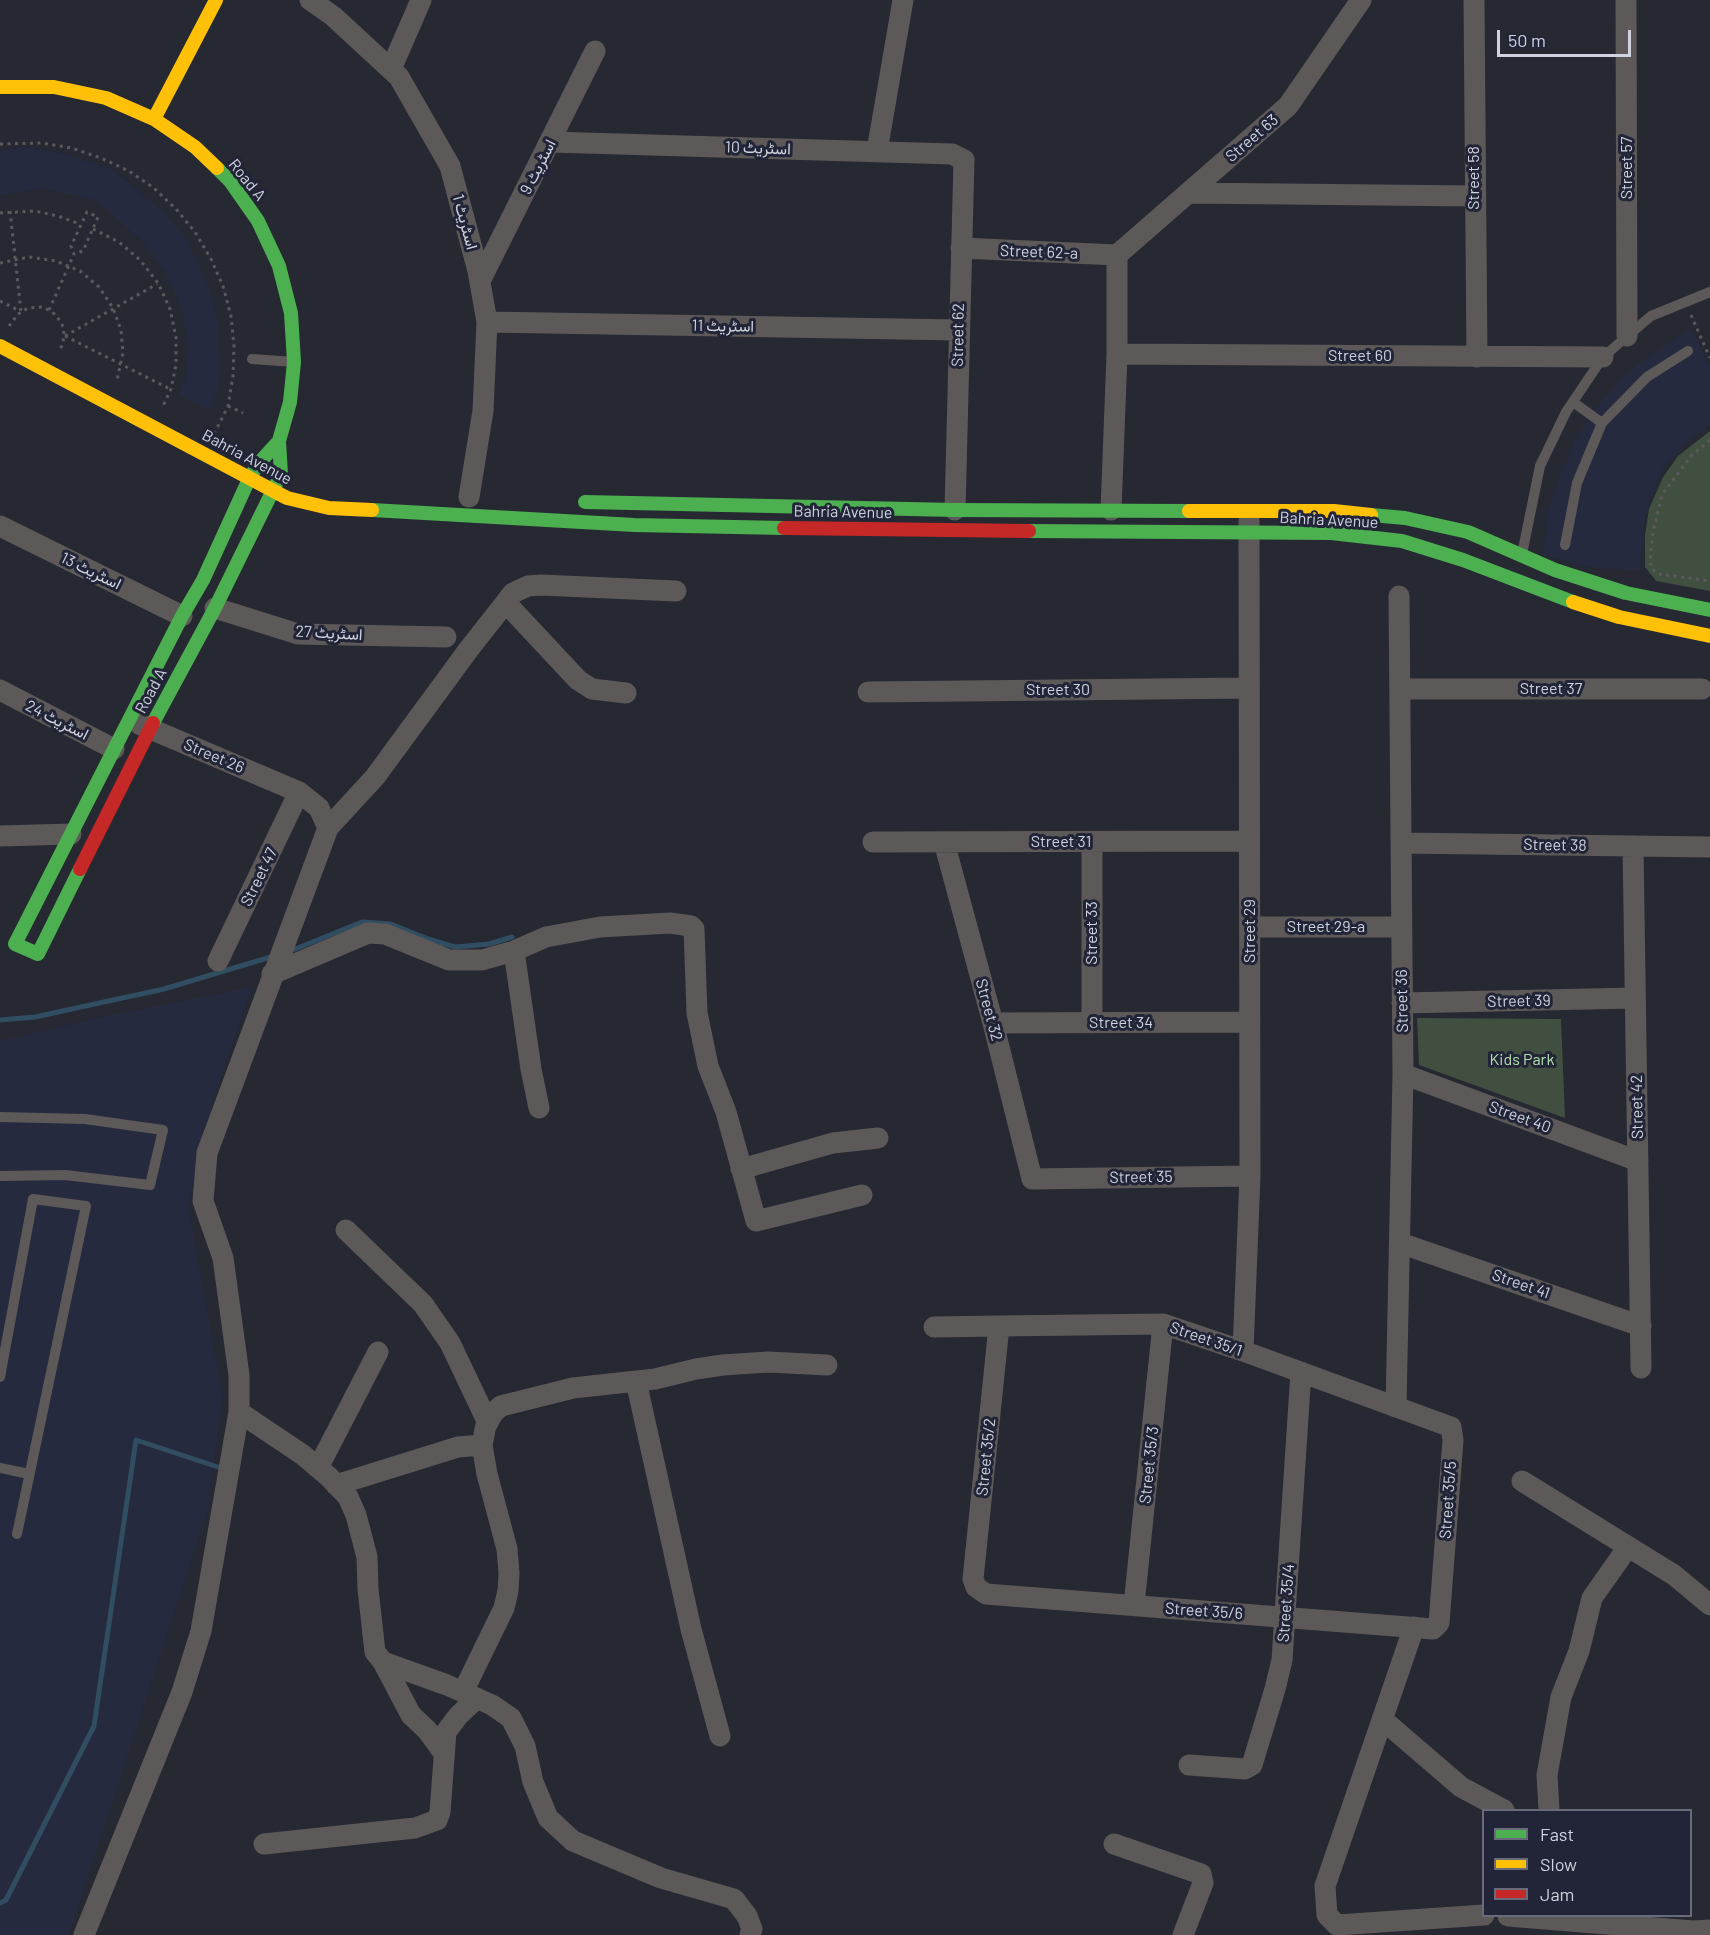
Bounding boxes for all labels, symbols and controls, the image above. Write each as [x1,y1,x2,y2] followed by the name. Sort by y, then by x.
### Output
[1500,18,1634,56] scale bar
[1508,29,1546,51] text: 50 m
[1222,110,1282,166] street label: Street 63
[516,136,560,198] street label: اسٹریٹ 9
[725,137,791,159] street label: اسٹریٹ 10
[1617,137,1637,199] street label: Street 57
[1464,146,1484,210] street label: Street 58
[224,155,270,205] street label: Road A
[448,192,482,252] street label: اسٹریٹ 1
[1000,241,1078,263] street label: Street 62-a
[948,303,968,367] street label: Street 62
[692,316,754,336] street label: اسٹریٹ 11
[1328,346,1392,366] street label: Street 60
[199,425,295,489] street label: Bahria Avenue
[793,502,893,522] street label: Bahria Avenue
[1279,508,1379,532] street label: Bahria Avenue
[58,548,124,594] street label: اسٹریٹ 13
[295,622,363,644] street label: اسٹریٹ 27
[131,665,171,717] street label: Road A
[1520,679,1582,699] street label: Street 37
[1026,680,1090,700] street label: Street 30
[22,696,92,744] street label: اسٹریٹ 24
[181,735,247,777] street label: Street 26
[1031,832,1091,852] street label: Street 31
[1523,835,1587,855] street label: Street 38
[237,845,281,909] street label: Street 47
[1240,899,1260,963] street label: Street 29
[1082,901,1102,965] street label: Street 33
[1287,917,1365,937] street label: Street 29-a
[1392,969,1412,1033] street label: Street 36
[971,977,1007,1043] street label: Street 32
[1487,991,1551,1011] street label: Street 39
[1089,1013,1153,1033] street label: Street 34
[1490,1050,1554,1070] park label: Kids Park
[1627,1075,1647,1139] street label: Street 42
[1486,1097,1554,1137] street label: Street 40
[1109,1167,1173,1187] street label: Street 35
[1490,1265,1552,1303] street label: Street 41
[1167,1318,1245,1360] street label: Street 35/1
[972,1417,1000,1497] street label: Street 35/2
[1135,1425,1163,1505] street label: Street 35/3
[1436,1460,1460,1540] street label: Street 35/5
[1274,1563,1298,1643] street label: Street 35/4
[1164,1599,1244,1623] street label: Street 35/6
[1482,1809,1692,1917] legend
[1540,1823,1574,1845] text: Fast
[1540,1853,1577,1875] text: Slow
[1540,1883,1574,1905] text: Jam

